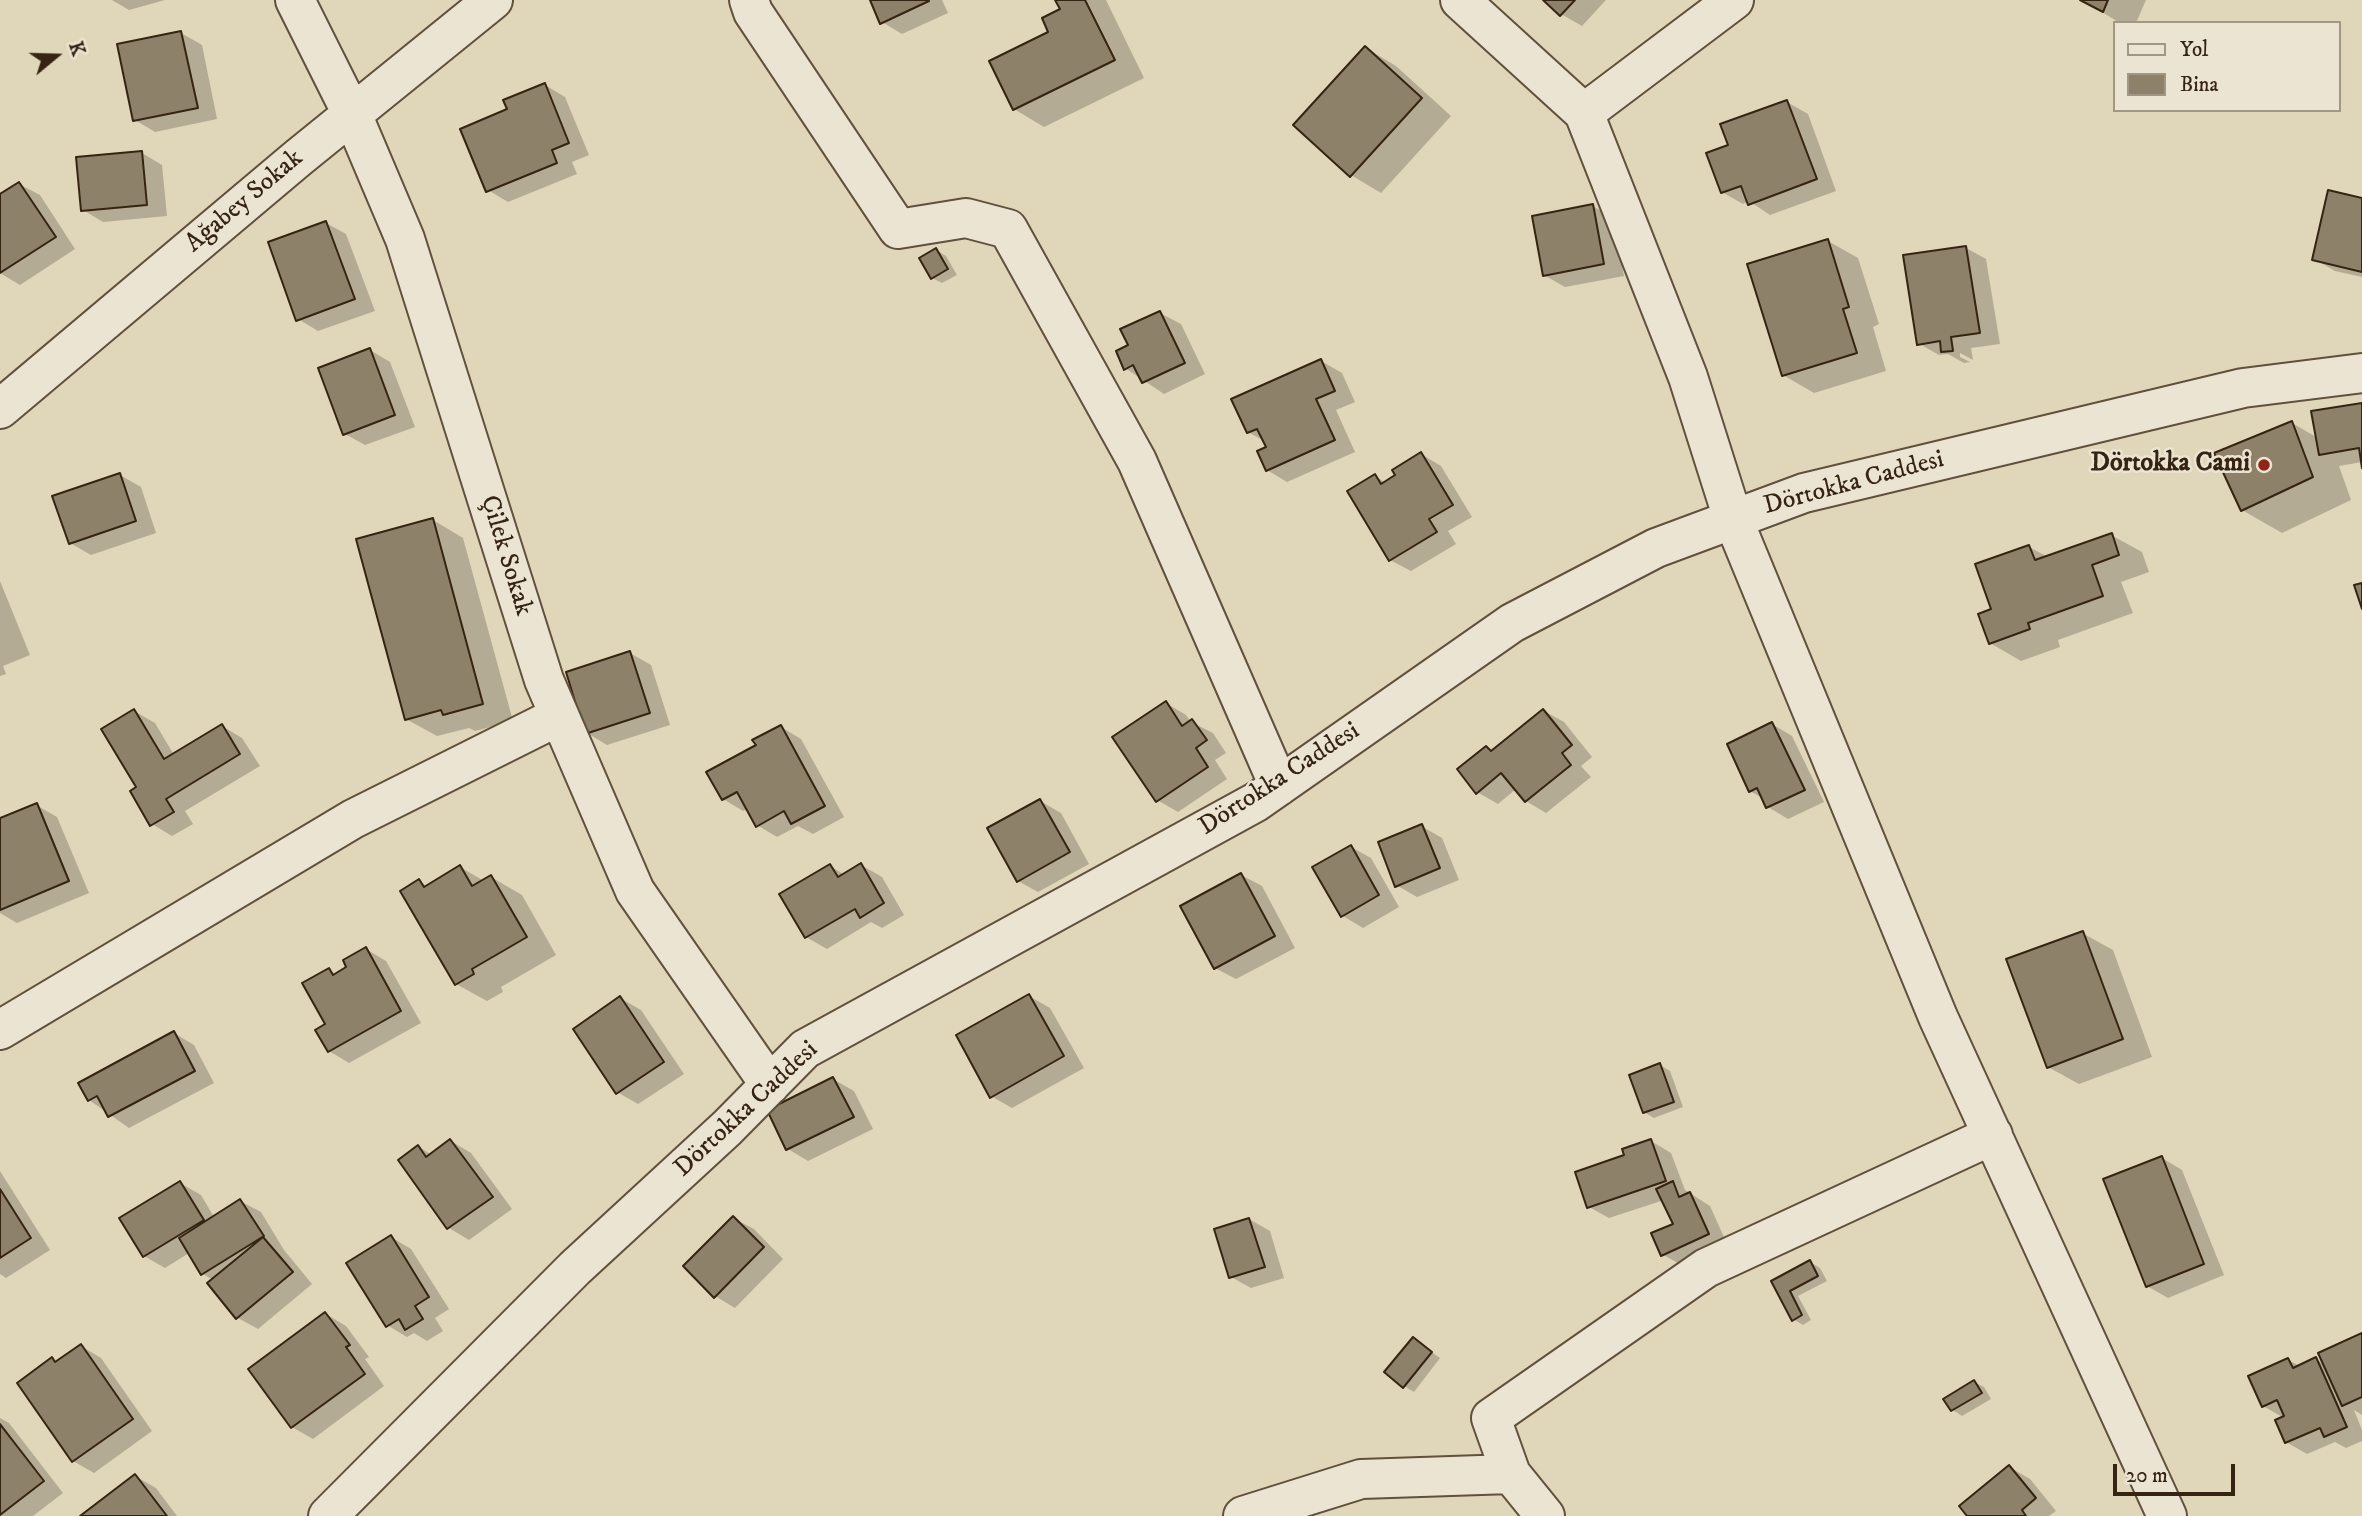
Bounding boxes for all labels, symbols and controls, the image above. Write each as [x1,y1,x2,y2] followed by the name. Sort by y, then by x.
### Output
[21,21,91,91] north arrow
[2114,21,2341,112] legend
[2180,37,2208,63] text: Yol
[63,39,89,59] text: K
[2180,72,2219,98] text: Bina
[180,144,310,260] street label: Ağabey Sokak
[1760,445,1948,523] street label: Dörtokka Caddesi
[2091,449,2250,481] place label: Dörtokka Cami
[2256,457,2272,473] marker: Dörtokka Cami
[472,492,538,620] street label: Çilek Sokak
[1194,716,1366,844] street label: Dörtokka Caddesi
[669,1035,825,1185] street label: Dörtokka Caddesi
[2117,1450,2240,1494] scale bar
[2126,1463,2168,1489] text: 20 m

